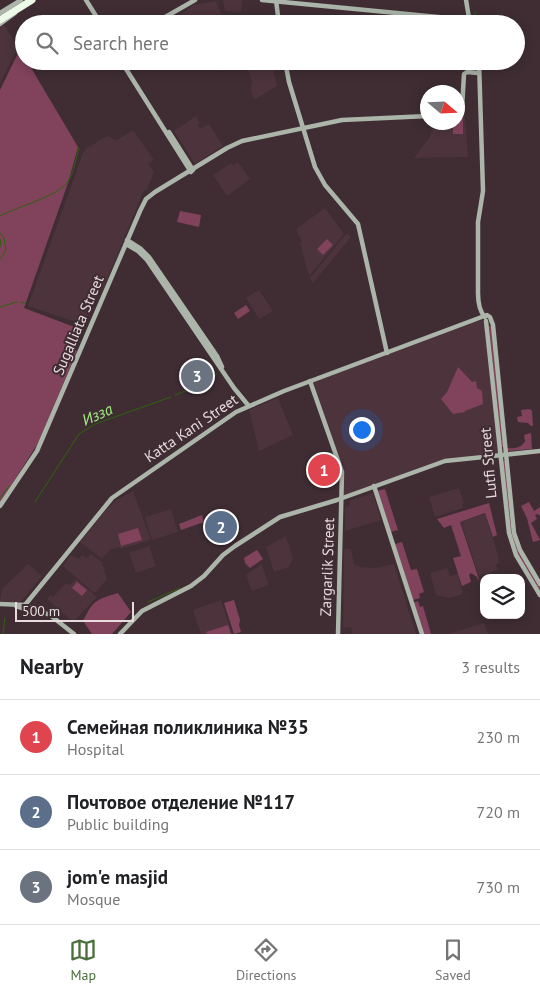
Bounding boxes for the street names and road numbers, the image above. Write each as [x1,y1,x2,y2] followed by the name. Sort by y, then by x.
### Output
[48,272,108,378] street label: Sugalliata Street
[141,390,241,466] street label: Katta Kani Street
[475,427,501,499] street label: Lutfi Street
[316,517,338,617] street label: Zargarlik Street

